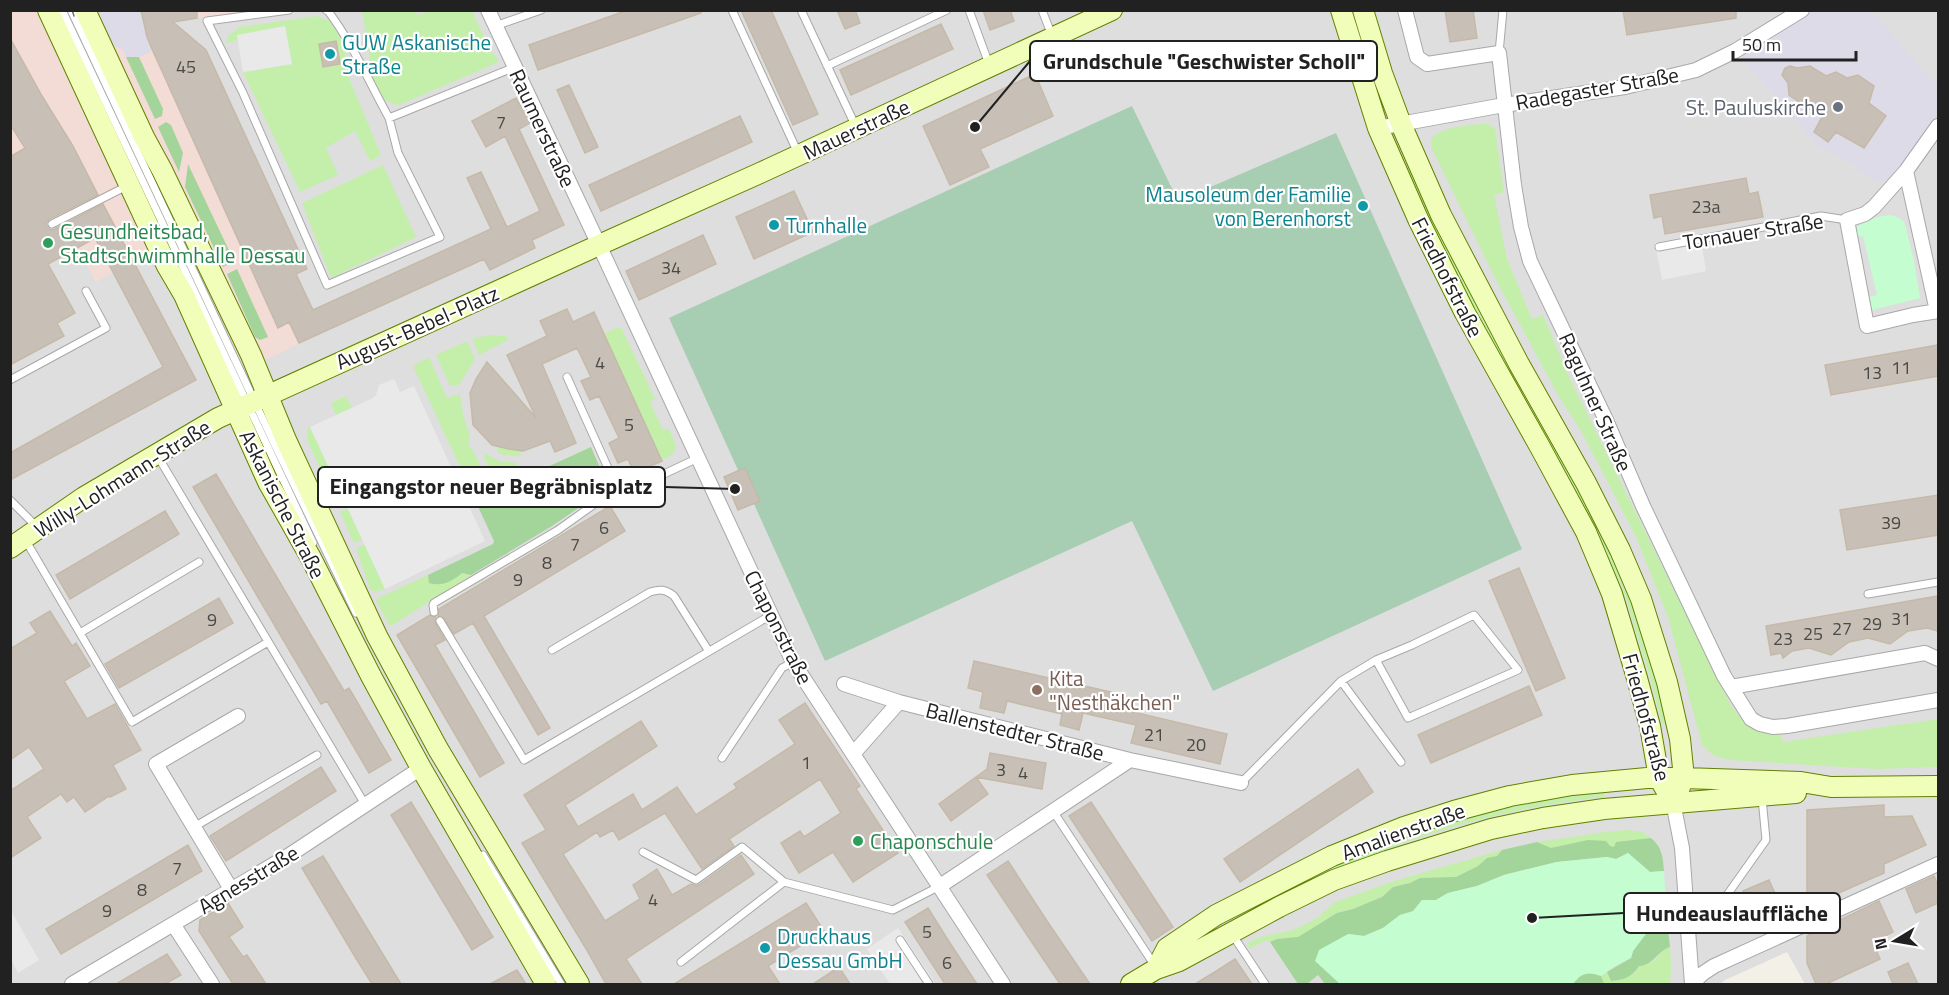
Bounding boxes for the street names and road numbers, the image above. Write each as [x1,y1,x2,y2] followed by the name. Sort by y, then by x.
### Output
[1513,58,1681,118] street label: Radegaster Straße
[502,63,584,193] street label: Raumerstraße
[797,90,915,168] street label: Mauerstraße
[1680,204,1826,258] street label: Tornauer Straße
[1404,211,1492,343] street label: Friedhofstraße
[330,277,504,377] street label: August-Bebel-Platz
[1551,327,1641,477] street label: Raguhner Straße
[28,411,216,545] street label: Willy-Lohmann-Straße
[232,424,334,584] street label: Askanische Straße
[737,564,821,690] street label: Chaponstraße
[1615,650,1679,784] street label: Friedhofstraße
[922,693,1108,769] street label: Ballenstedter Straße
[1337,794,1469,868] street label: Amalienstraße
[192,836,304,922] street label: Agnesstraße

